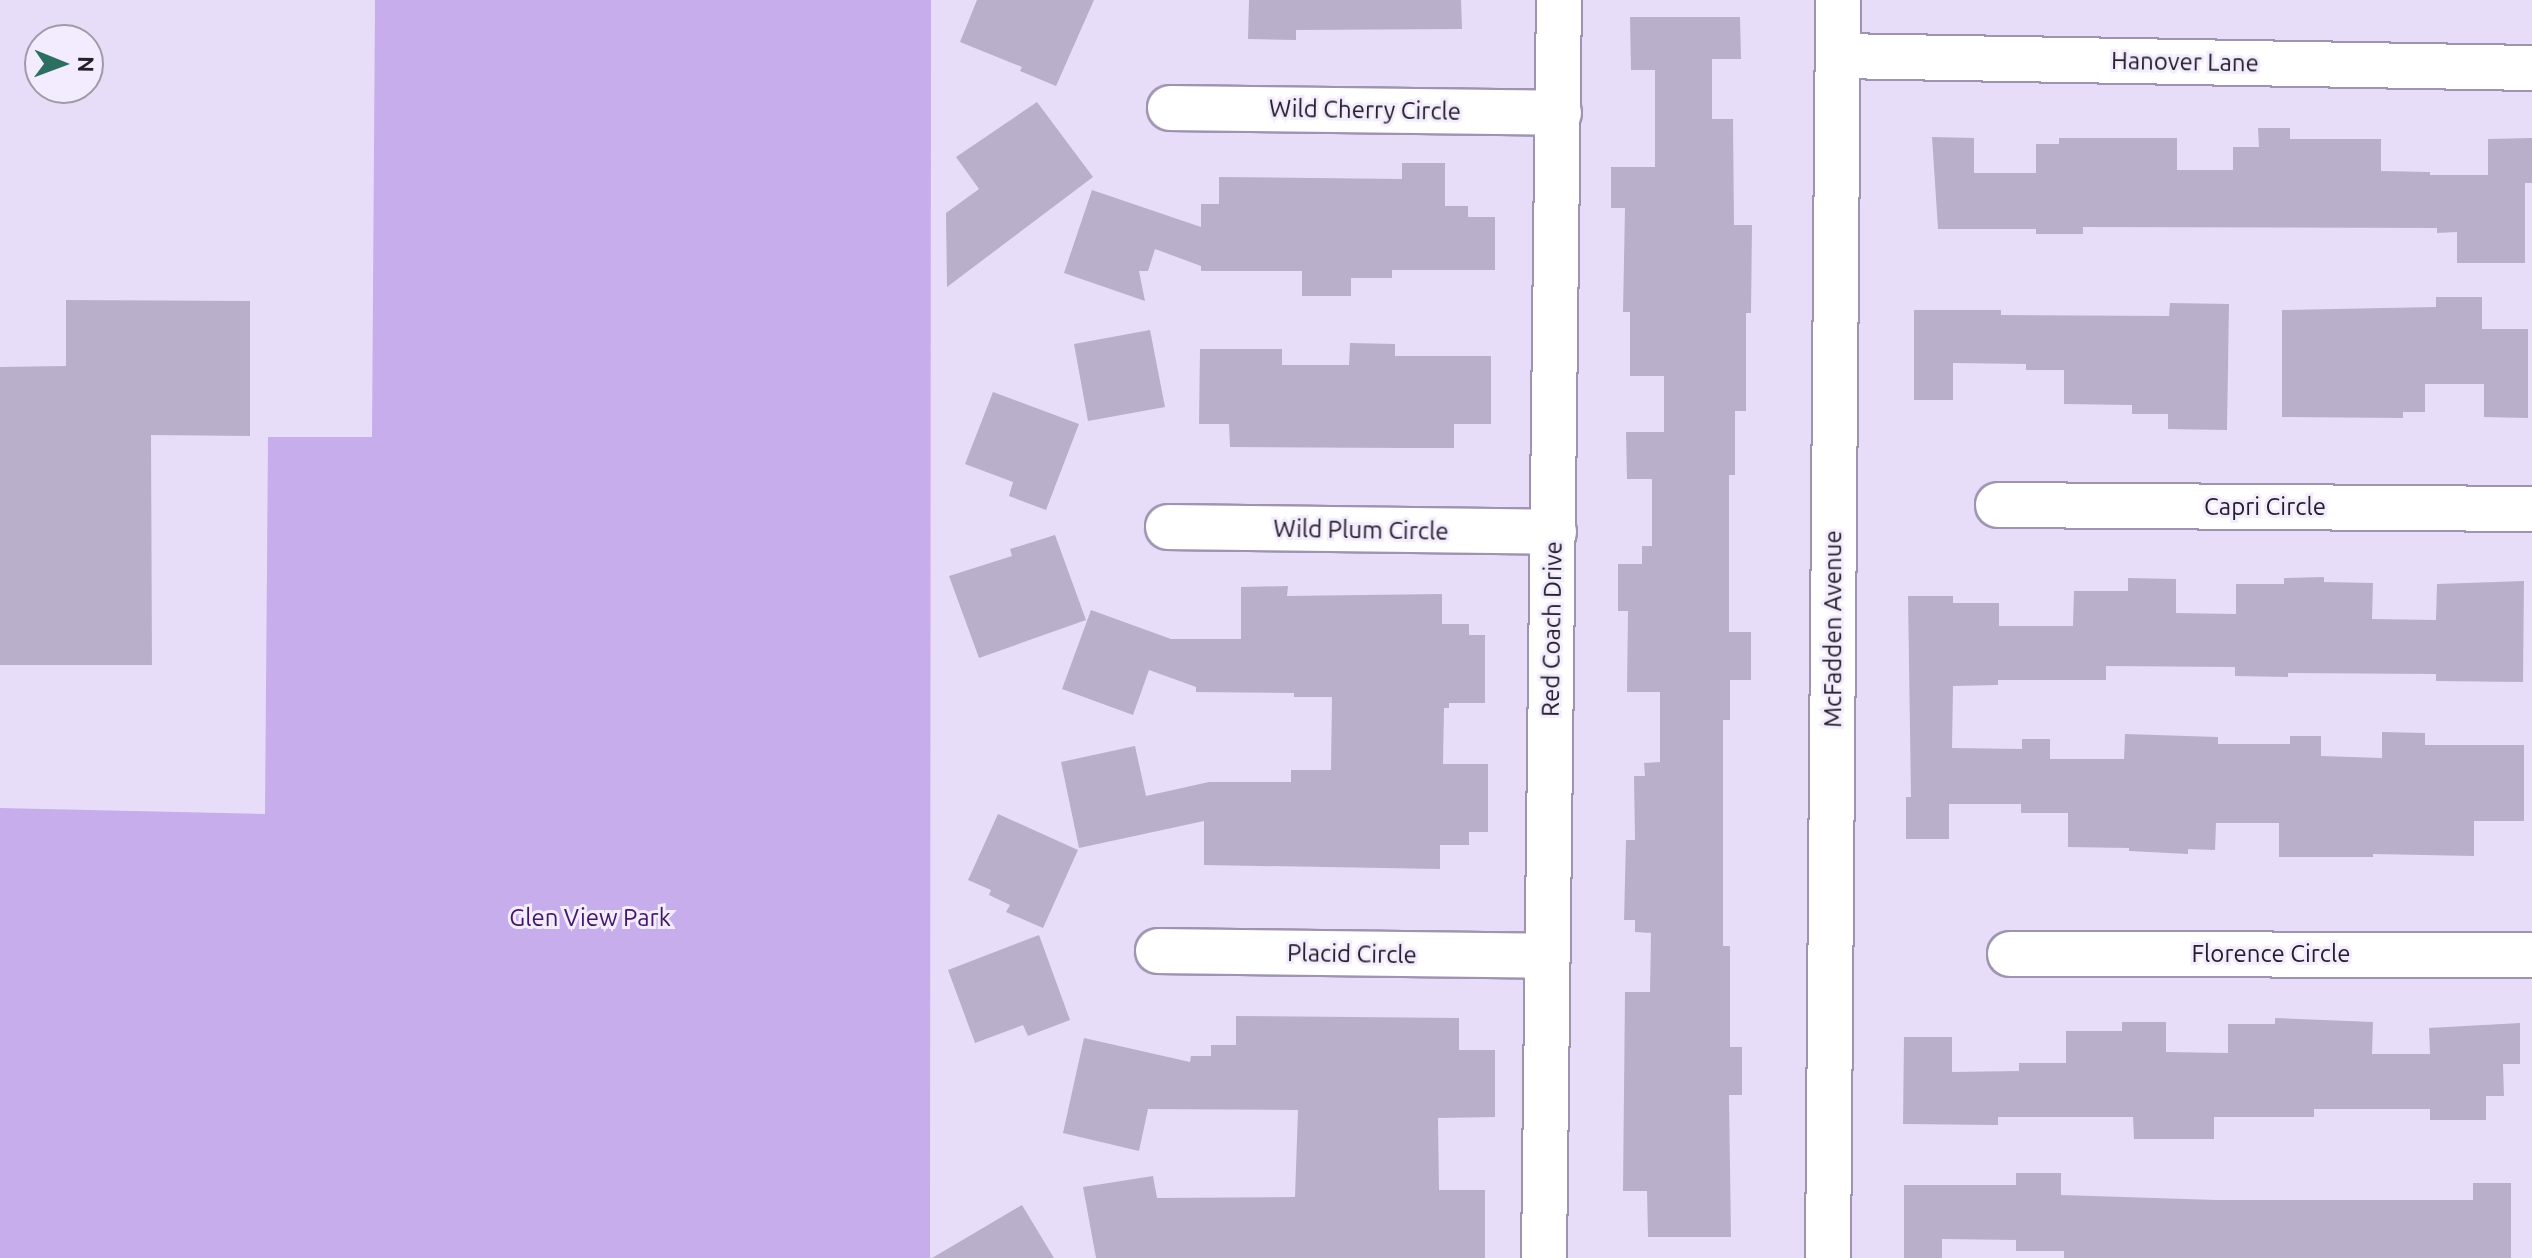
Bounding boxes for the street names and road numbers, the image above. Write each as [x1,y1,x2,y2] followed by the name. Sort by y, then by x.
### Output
[2111,46,2259,78] street label: Hanover Lane
[1269,94,1461,126] street label: Wild Cherry Circle
[2204,493,2326,521] street label: Capri Circle
[1273,514,1449,546] street label: Wild Plum Circle
[1819,530,1847,728] street label: McFadden Avenue
[1536,541,1568,717] street label: Red Coach Drive
[1287,938,1417,970] street label: Placid Circle
[2191,940,2351,968] street label: Florence Circle

